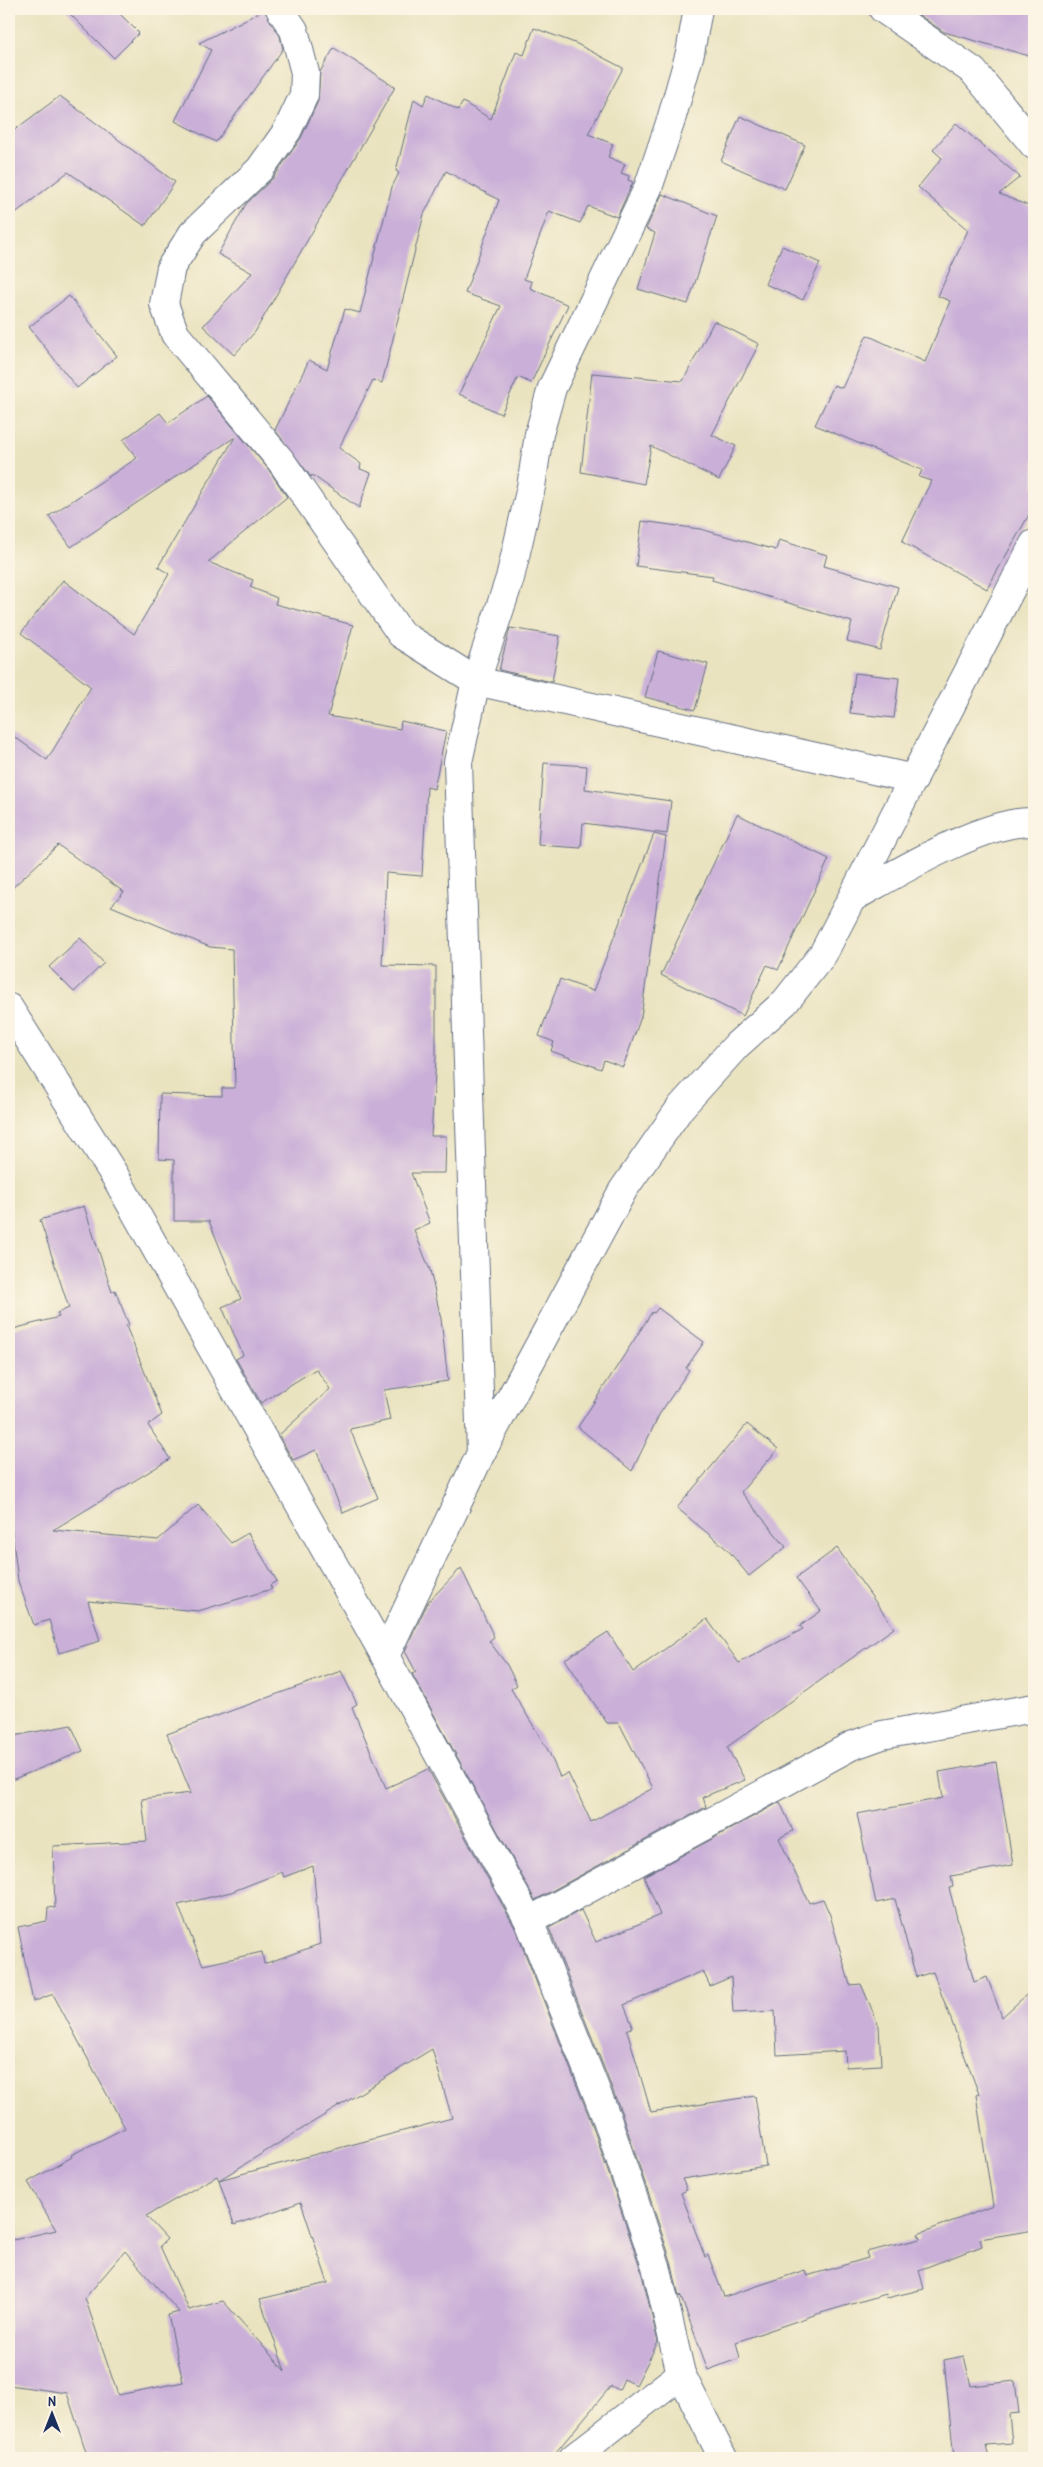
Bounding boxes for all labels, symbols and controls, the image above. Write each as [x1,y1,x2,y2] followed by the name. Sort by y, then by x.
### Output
[28,2390,78,2440] north arrow
[48,2391,56,2410] text: N

